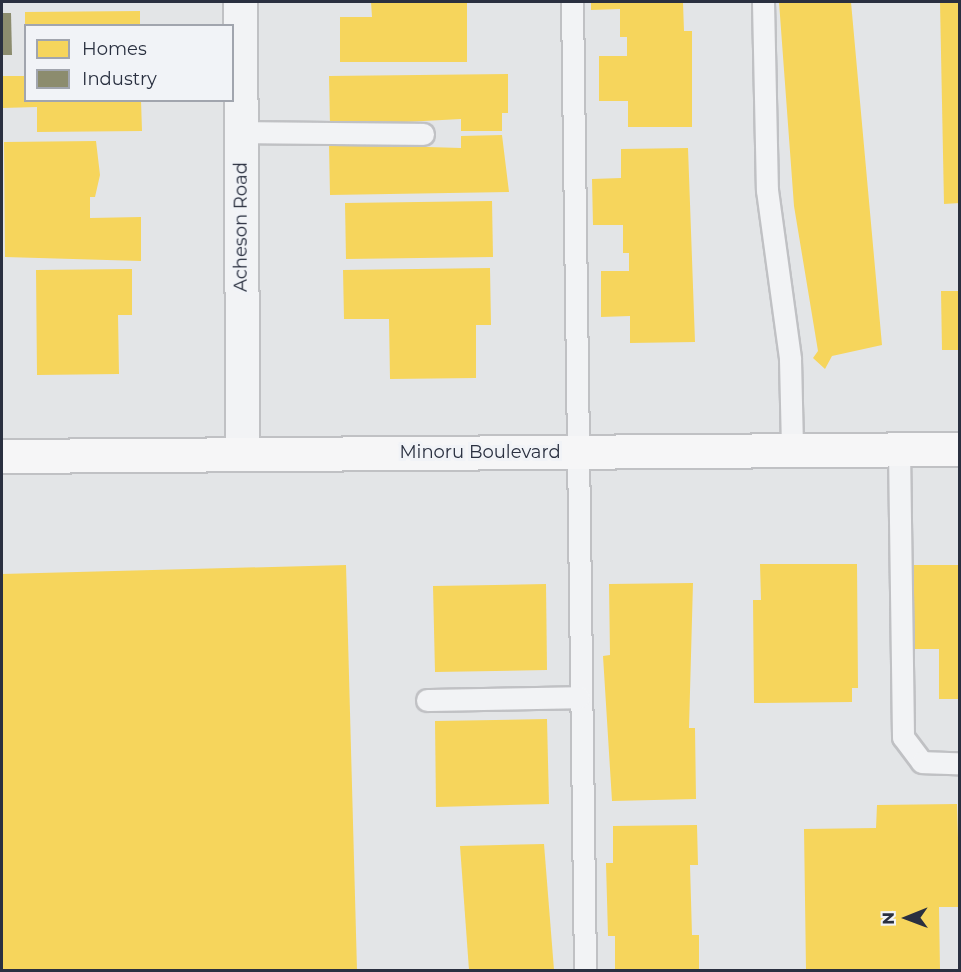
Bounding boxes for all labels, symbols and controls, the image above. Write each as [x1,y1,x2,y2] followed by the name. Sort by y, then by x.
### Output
[24,24,234,102] legend
[82,38,147,60] text: Homes
[82,68,157,90] text: Industry
[230,162,252,292] street label: Acheson Road
[399,441,561,463] street label: Minoru Boulevard
[877,888,937,948] north arrow
[879,912,898,925] text: N

